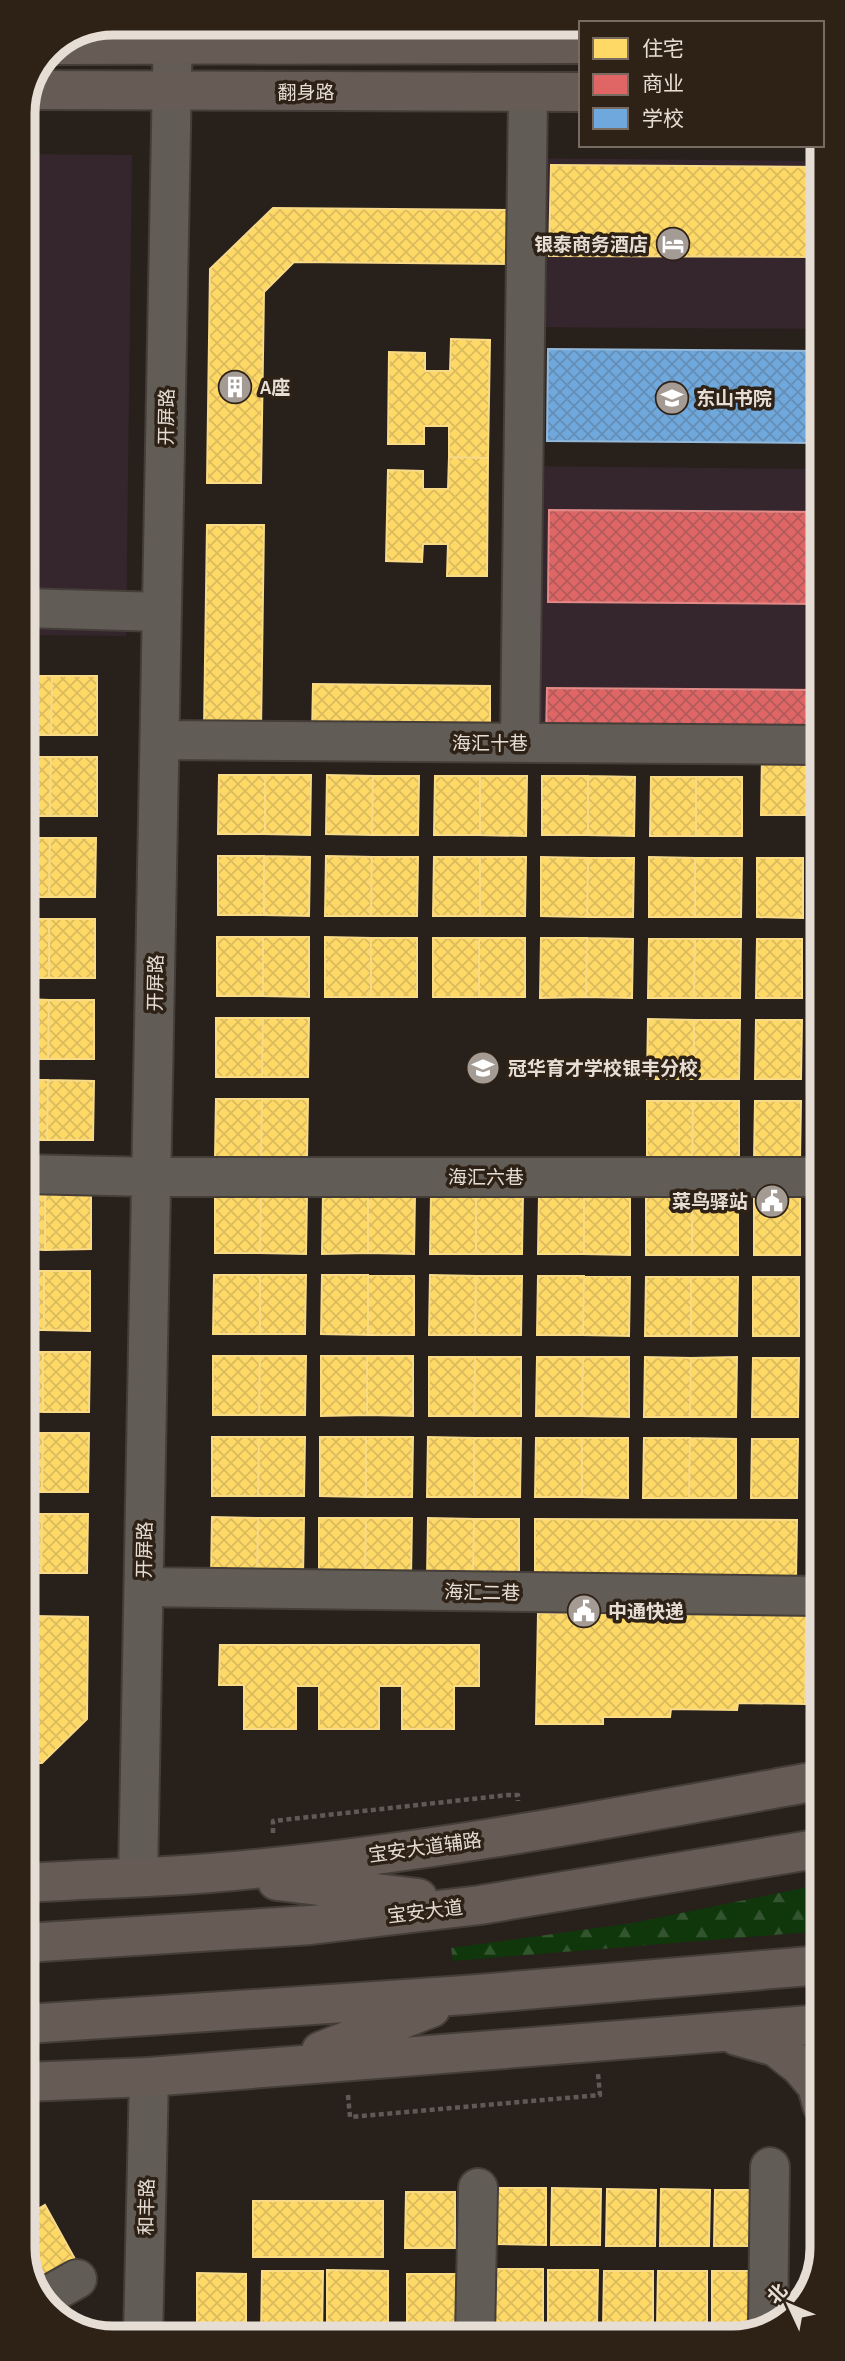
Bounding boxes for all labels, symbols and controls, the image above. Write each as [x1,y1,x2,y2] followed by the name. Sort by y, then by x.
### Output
[579,21,824,147] legend
[642,34,684,63] text: 住宅
[642,69,684,98] text: 商业
[277,79,335,105] street label: 翻身路
[642,104,684,133] text: 学校
[654,225,692,263] hotel icon: 银泰商务酒店
[534,231,648,257] place label: 银泰商务酒店
[216,368,254,406] building icon: A座
[260,374,290,400] place label: A座
[653,379,691,417] school or university icon: 东山书院
[696,385,772,411] place label: 东山书院
[153,388,179,446] street label: 开屏路
[452,730,528,756] street label: 海汇十巷
[142,954,168,1012] street label: 开屏路
[464,1049,502,1087] school or university icon: 冠华育才学校银丰分校
[508,1055,698,1081] place label: 冠华育才学校银丰分校
[448,1164,524,1190] street label: 海汇六巷
[753,1182,791,1220] public building icon: 菜鸟驿站
[672,1188,748,1214] place label: 菜鸟驿站
[131,1521,157,1579] street label: 开屏路
[444,1578,520,1606] street label: 海汇二巷
[565,1592,603,1630] public building icon: 中通快递
[608,1598,684,1624] place label: 中通快递
[367,1826,483,1868] street label: 宝安大道辅路
[386,1893,464,1929] street label: 宝安大道
[133,2178,159,2236] street label: 和丰路
[754,2270,824,2340] north arrow
[761,2277,793,2309] text: 北

